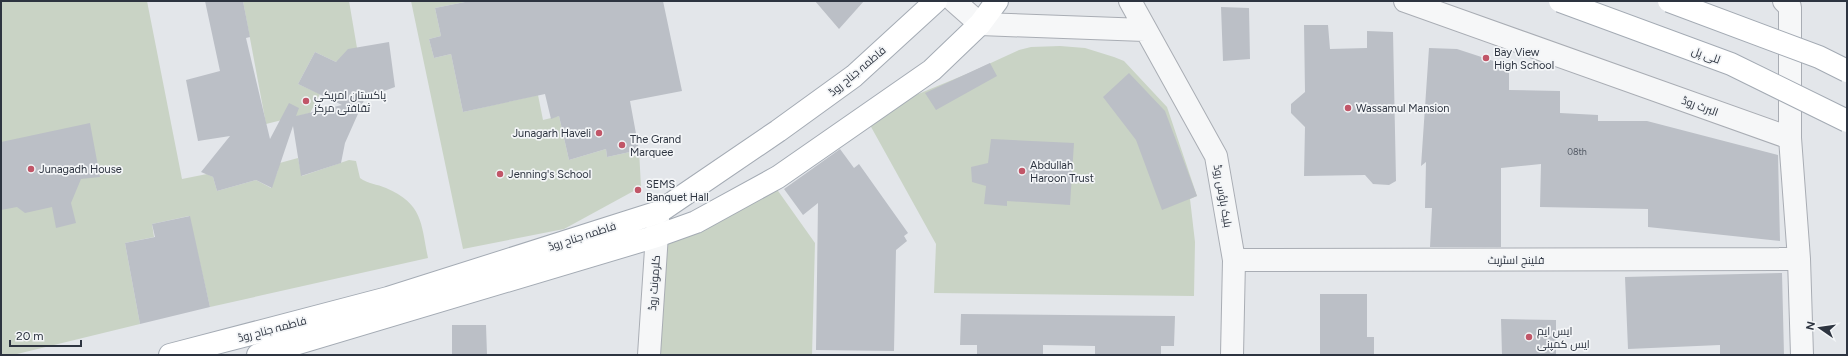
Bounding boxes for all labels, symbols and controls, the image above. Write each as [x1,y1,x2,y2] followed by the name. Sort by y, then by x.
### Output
[826,44,889,100] street label: فاطمہ جناح روڈ
[1690,44,1722,67] street label: للی پل
[1494,46,1554,72] place label: Bay View High School
[1481,53,1491,63] marker: Bay View High School
[313,89,386,115] place label: پاکستان امریکی ثقافتی مرکز
[1680,94,1720,119] street label: البرٹ روڈ
[301,96,311,106] marker: پاکستان امریکی ثقافتی مرکز
[1356,102,1449,115] place label: Wassamul Mansion
[1343,103,1353,113] marker: Wassamul Mansion
[512,127,591,140] place label: Junagarh Haveli
[594,128,604,138] marker: Junagarh Haveli
[630,133,681,159] place label: The Grand Marquee
[617,140,627,150] marker: The Grand Marquee
[1567,146,1587,157] house number: 08th
[1030,159,1094,185] place label: Abdullah Haroon Trust
[39,163,122,176] place label: Junagadh House
[26,164,36,174] marker: Junagadh House
[1210,164,1234,229] street label: بلیک ہاؤس روڈ
[1017,166,1027,176] marker: Abdullah Haroon Trust
[508,168,591,181] place label: Jenning's School
[495,169,505,179] marker: Jenning's School
[646,178,709,204] place label: SEMS Banquet Hall
[633,185,643,195] marker: SEMS Banquet Hall
[547,219,618,254] street label: فاطمہ جناح روڈ
[1488,254,1544,268] street label: فلینچ اسٹریٹ
[646,255,663,311] street label: کلرمونٹ روڈ
[1800,308,1840,348] north arrow
[236,314,308,346] street label: فاطمہ جناح روڈ
[1803,320,1818,331] text: N
[10,322,81,348] scale bar
[1537,325,1590,351] place label: ایس ایم ایس کمپنی
[16,329,44,343] text: 20 m
[1524,332,1534,342] marker: ایس ایم ایس کمپنی

